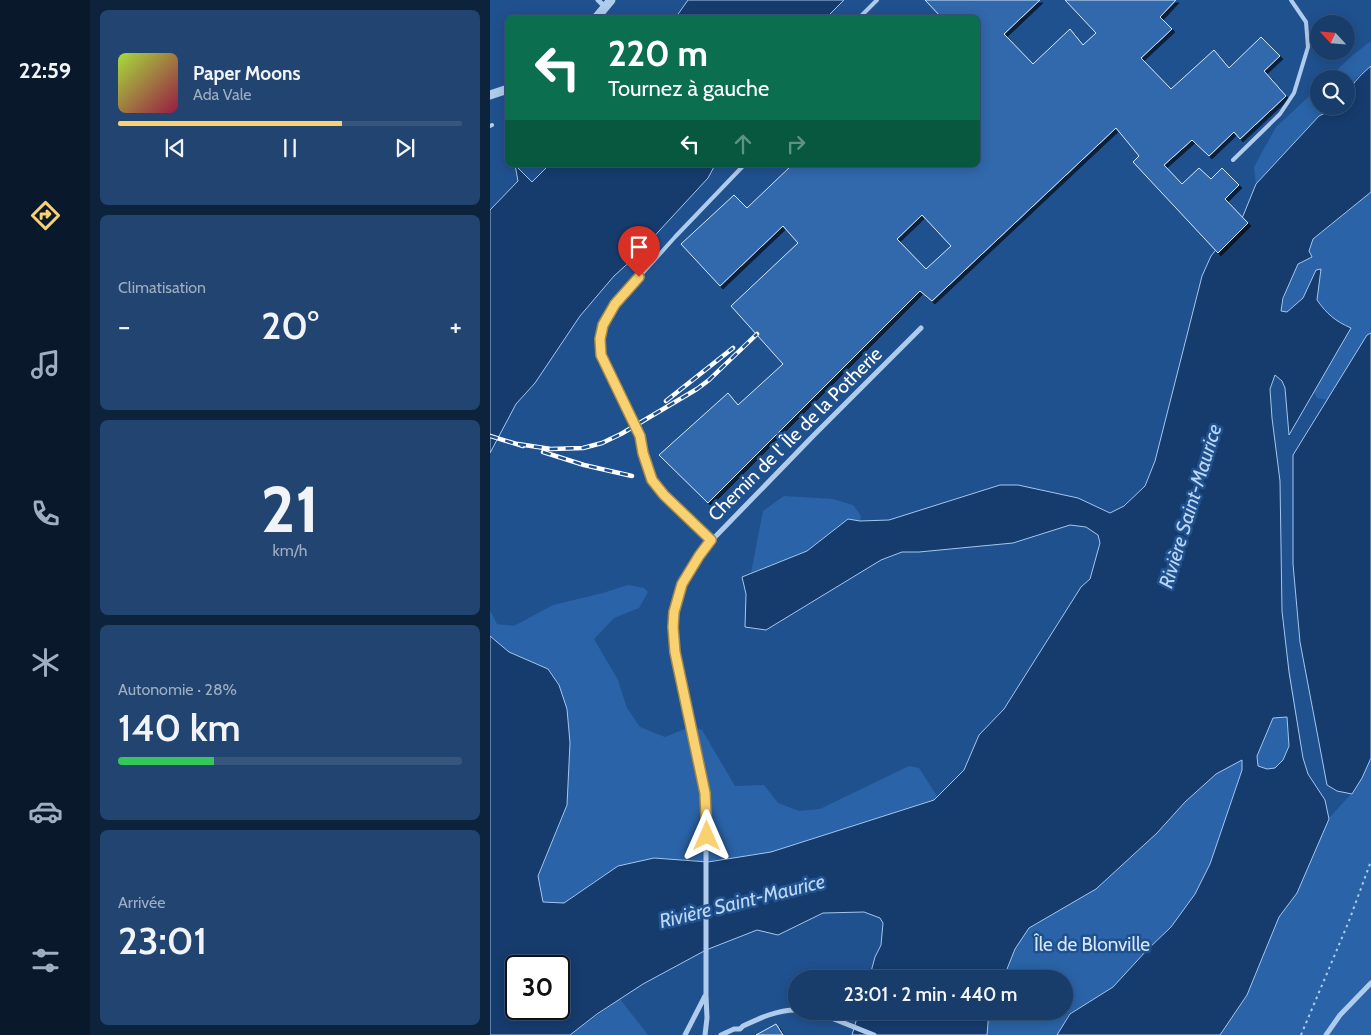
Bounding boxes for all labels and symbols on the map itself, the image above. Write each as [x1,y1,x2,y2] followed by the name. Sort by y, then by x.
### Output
[1310,15,1355,60] north arrow
[618,226,660,277] pin
[703,341,887,526] street label: Chemin de l' Île de la Potherie
[1154,421,1226,591] water label: Rivière Saint-Maurice
[680,809,732,861] position arrow
[657,869,827,933] water label: Rivière Saint-Maurice
[1034,932,1150,956] park label: Île de Blonville
[505,955,570,1020] speed limit sign: 30

